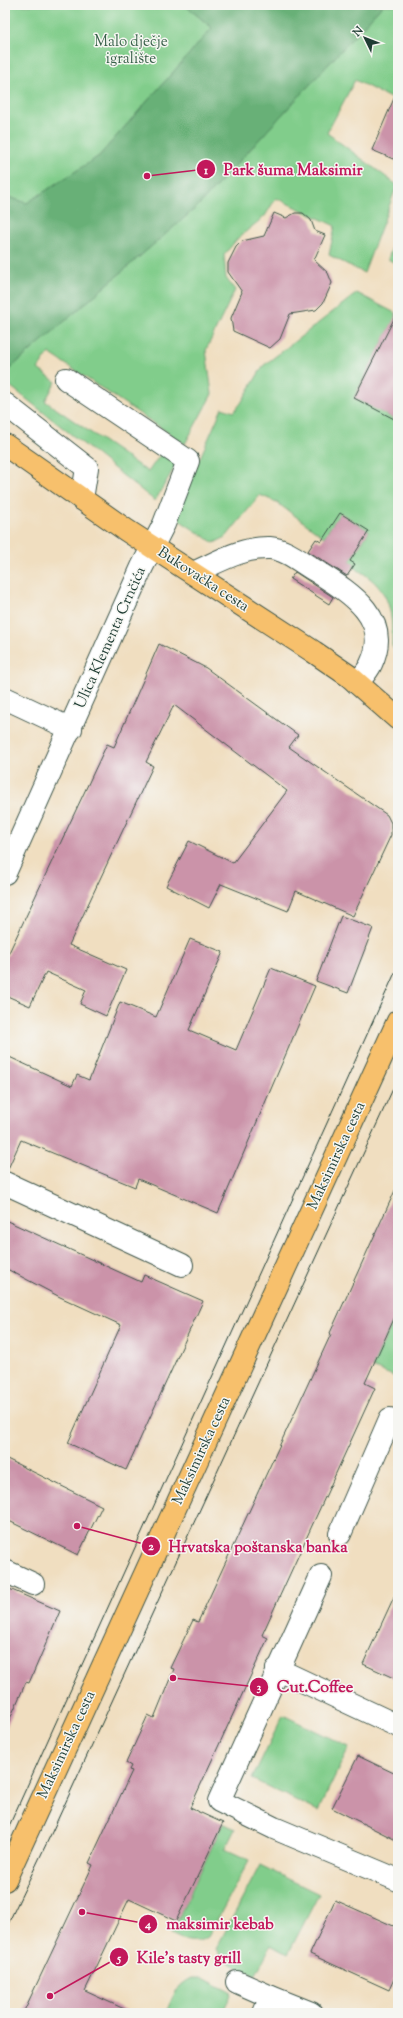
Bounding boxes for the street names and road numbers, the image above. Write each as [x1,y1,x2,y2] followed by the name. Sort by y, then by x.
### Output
[153,543,253,617] street label: Bukovačka cesta
[70,564,152,712] street label: Ulica Klementa Crnčića
[303,1098,371,1214] street label: Maksimirska cesta
[168,1393,236,1509] street label: Maksimirska cesta
[33,1687,101,1803] street label: Maksimirska cesta

